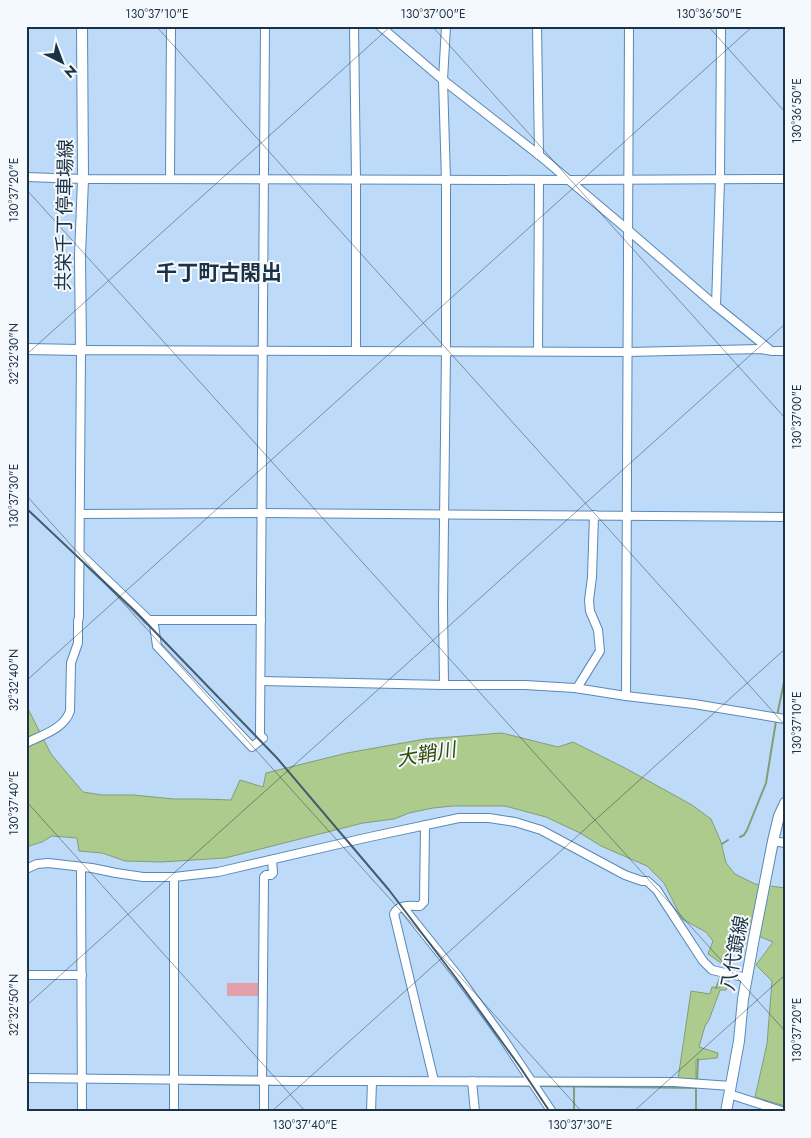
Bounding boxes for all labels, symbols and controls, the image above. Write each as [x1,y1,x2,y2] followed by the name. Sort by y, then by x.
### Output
[125,5,189,23] text: 130°37'10"E
[400,5,466,23] text: 130°37'00"E
[676,5,742,23] text: 130°36'50"E
[38,38,88,88] north arrow
[60,61,82,83] text: N
[788,78,806,144] text: 130°36'50"E
[50,139,79,291] street label: 共栄千丁停車場線
[5,158,23,222] text: 130°37'20"E
[156,258,282,288] district label: 千丁町古閑出
[5,323,23,385] text: 32°32'30"N
[788,384,806,450] text: 130°37'00"E
[5,464,23,528] text: 130°37'30"E
[5,649,23,711] text: 32°32'40"N
[788,691,806,755] text: 130°37'10"E
[394,735,460,774] water label: 大鞘川
[5,771,23,835] text: 130°37'40"E
[714,913,755,993] street label: 八代鏡線
[5,974,23,1036] text: 32°32'50"N
[788,998,806,1062] text: 130°37'20"E
[273,1116,337,1134] text: 130°37'40"E
[548,1116,612,1134] text: 130°37'30"E

